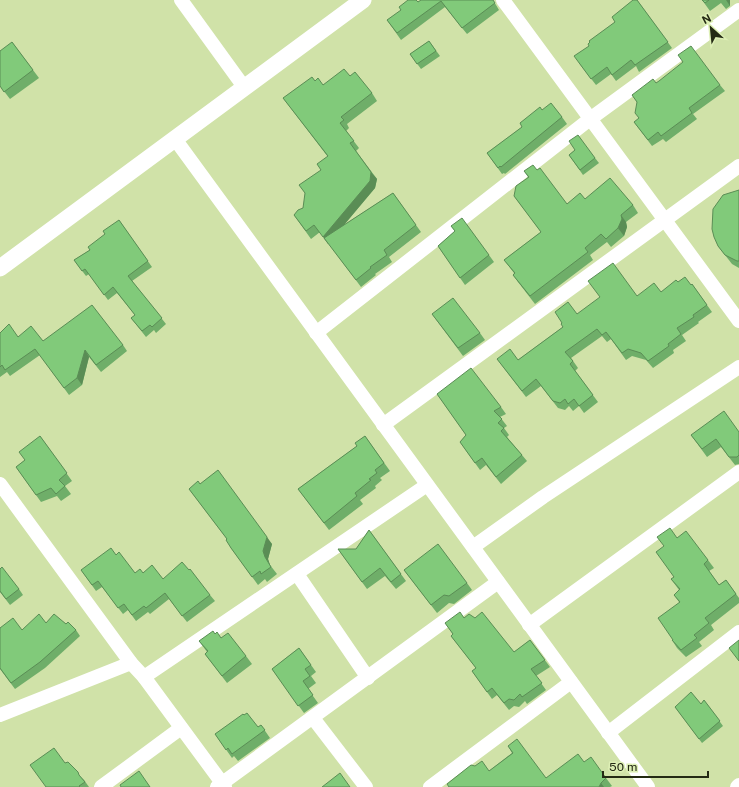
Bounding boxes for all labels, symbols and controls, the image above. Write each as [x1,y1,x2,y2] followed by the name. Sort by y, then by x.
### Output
[691,8,731,48] north arrow
[700,12,713,26] text: N
[603,753,708,779] scale bar
[609,760,637,774] text: 50 m

